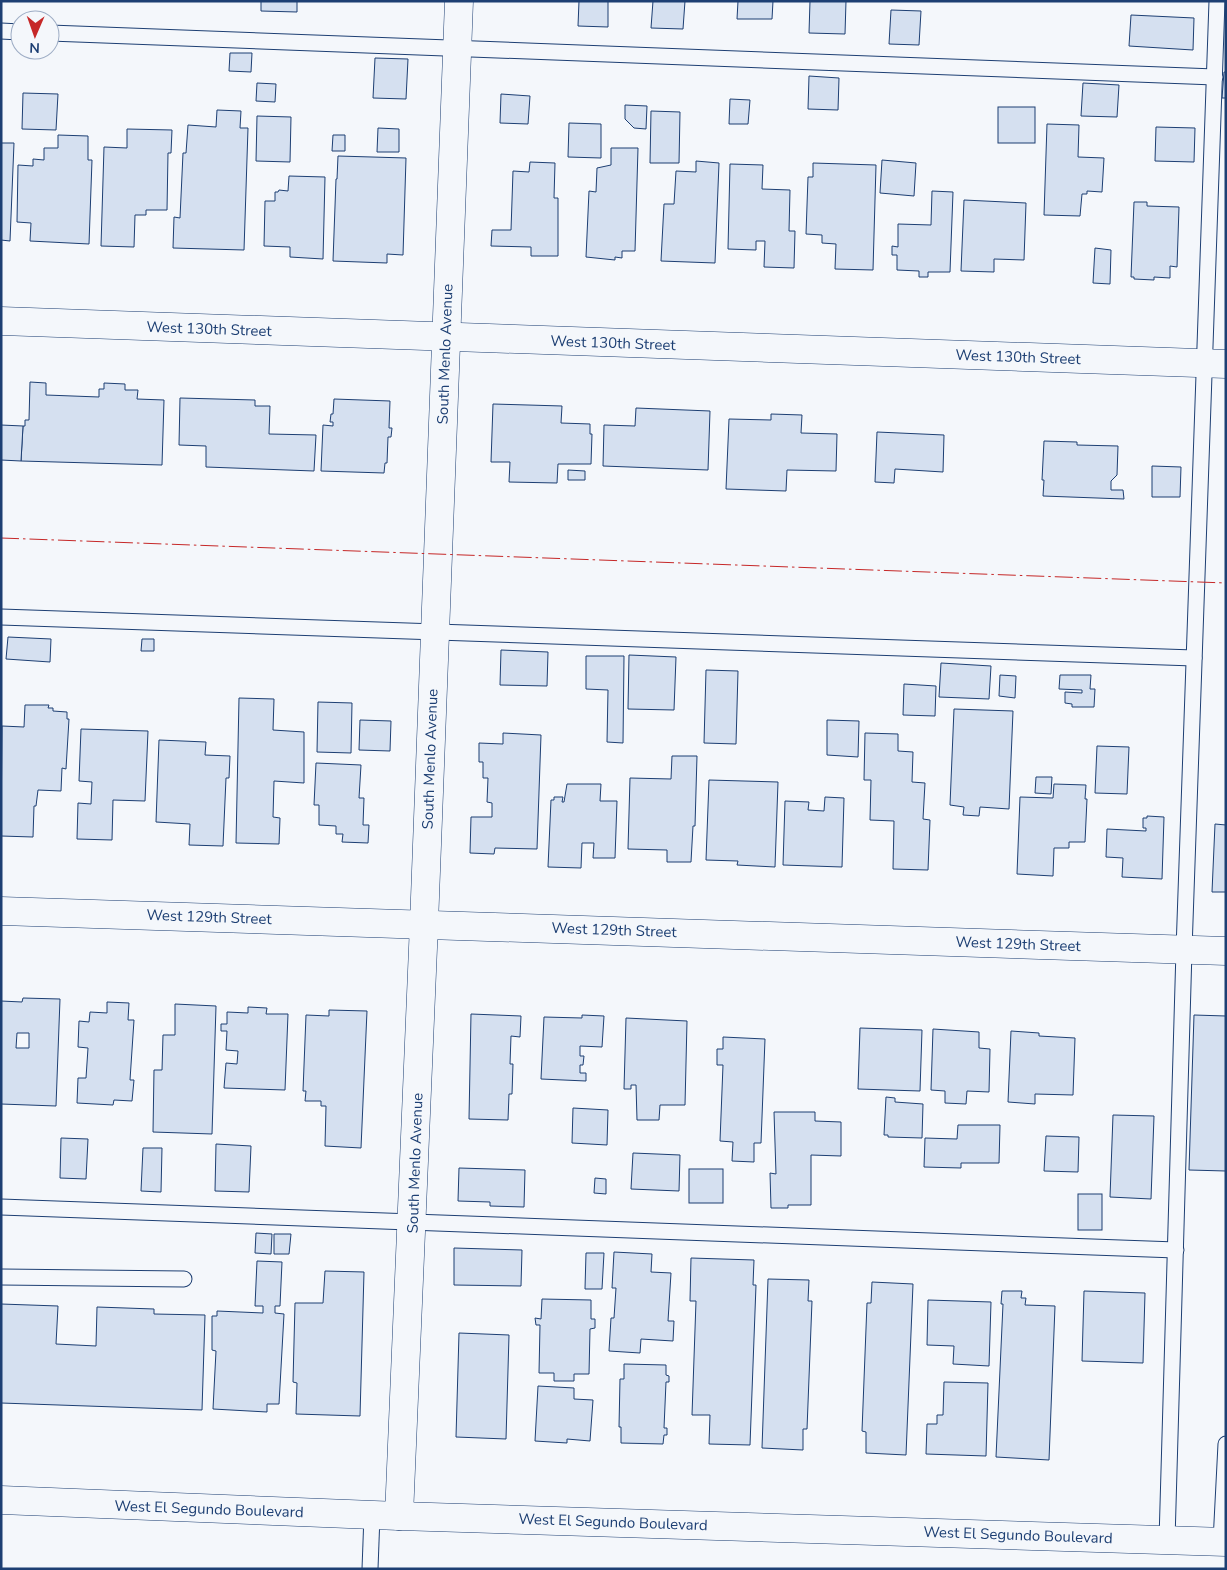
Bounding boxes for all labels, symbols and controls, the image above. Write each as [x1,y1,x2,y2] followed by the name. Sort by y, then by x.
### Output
[10,10,60,60] north arrow
[29,38,40,57] text: N
[433,283,457,425] street label: South Menlo Avenue
[146,317,273,341] street label: West 130th Street
[550,331,677,355] street label: West 130th Street
[955,345,1082,369] street label: West 130th Street
[418,688,442,830] street label: South Menlo Avenue
[146,905,273,929] street label: West 129th Street
[551,918,678,942] street label: West 129th Street
[955,932,1082,956] street label: West 129th Street
[403,1092,427,1234] street label: South Menlo Avenue
[114,1496,304,1522] street label: West El Segundo Boulevard
[518,1509,708,1535] street label: West El Segundo Boulevard
[923,1522,1113,1548] street label: West El Segundo Boulevard

